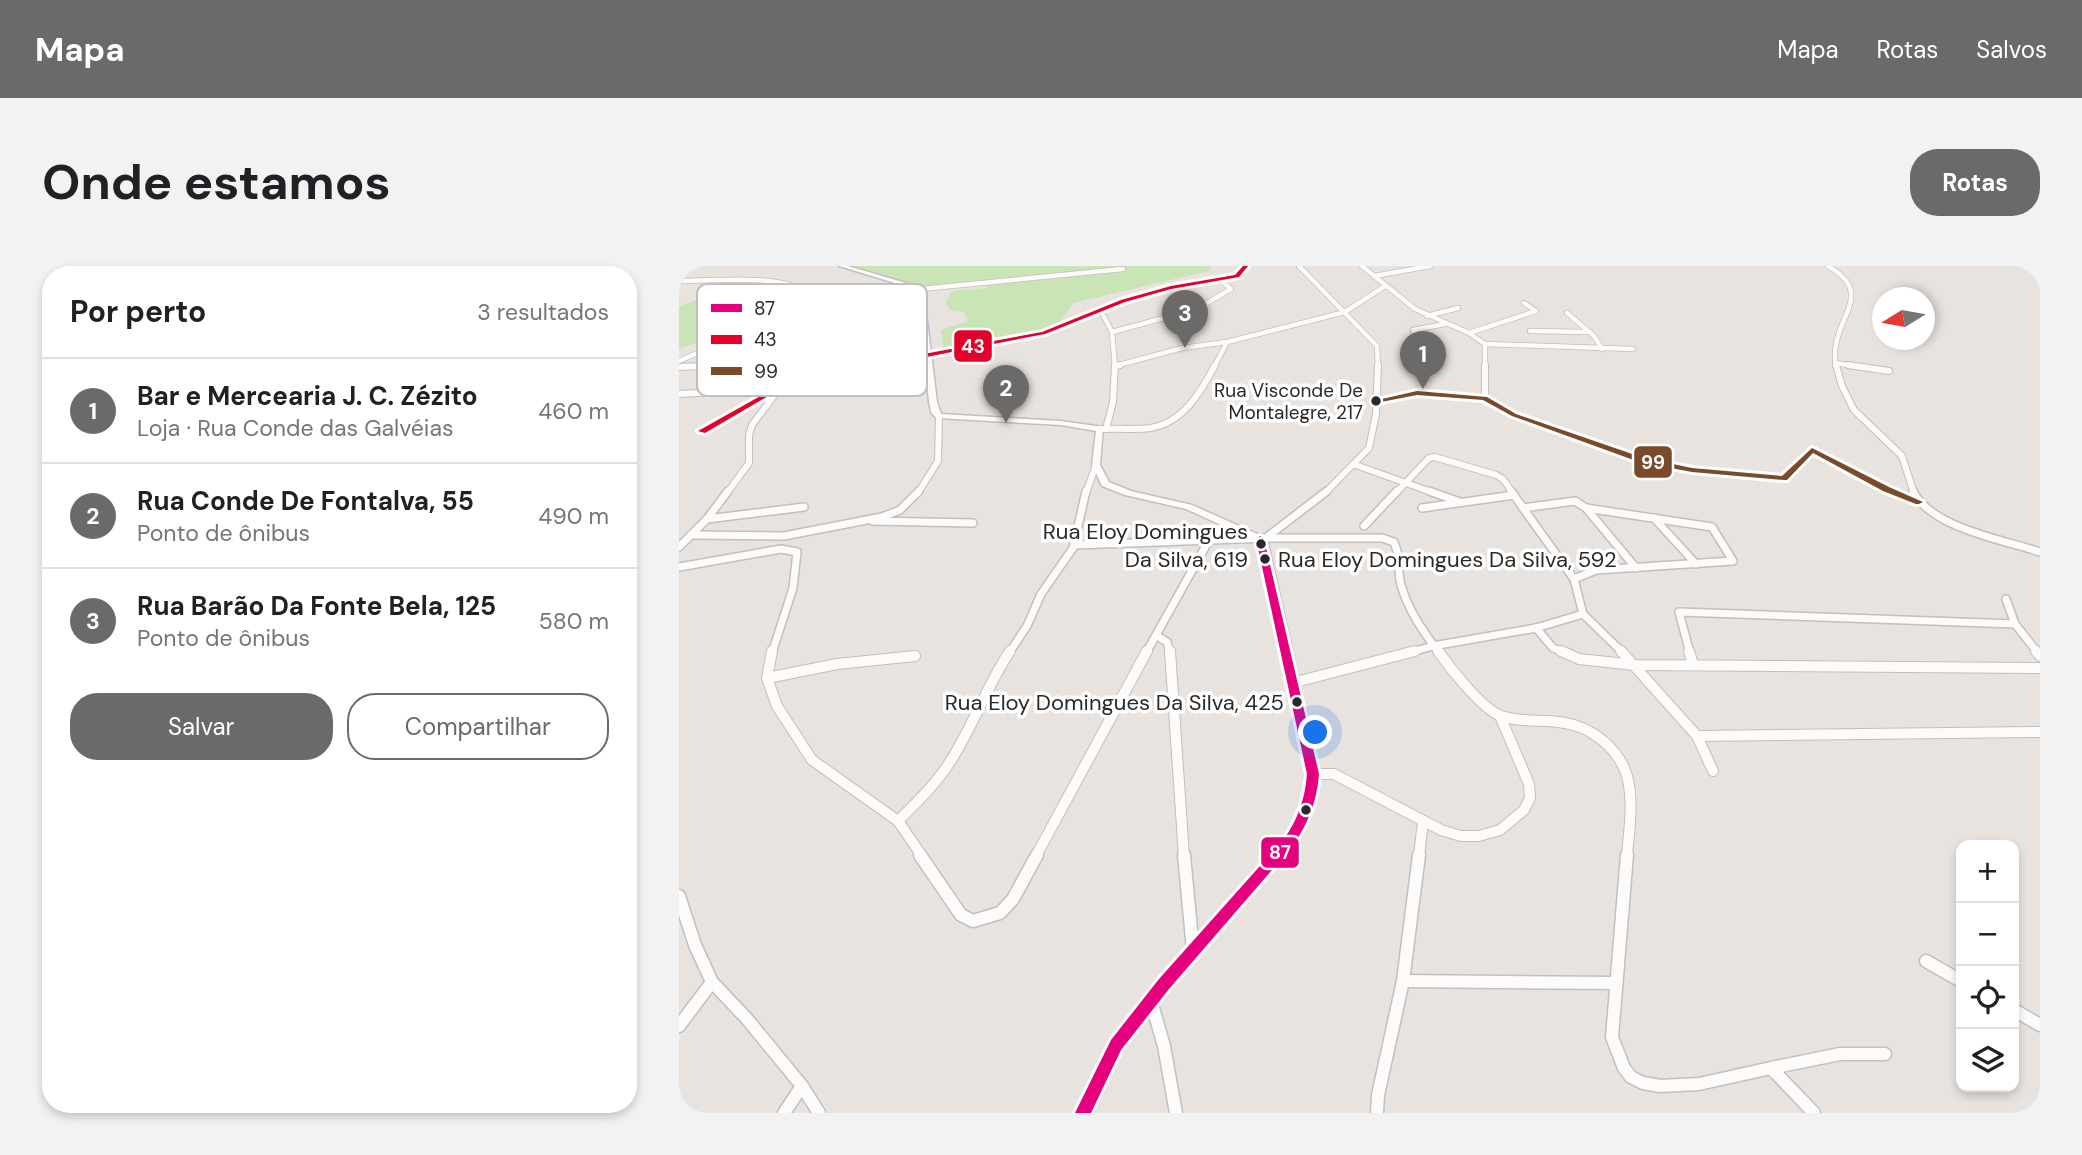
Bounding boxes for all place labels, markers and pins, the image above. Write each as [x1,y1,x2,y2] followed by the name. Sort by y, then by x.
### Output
[1162,290,1208,348] pin: 3
[1400,331,1446,389] pin: 1
[983,365,1029,423] pin: 2
[1214,378,1363,425] place label: Rua Visconde De Montalegre, 217
[1369,394,1383,408] marker: Rua Visconde De Montalegre, 217
[1043,517,1248,574] place label: Rua Eloy Domingues Da Silva, 619
[1254,537,1268,551] marker: Rua Eloy Domingues Da Silva, 619
[1278,545,1617,574] place label: Rua Eloy Domingues Da Silva, 592
[1258,552,1272,566] marker: Rua Eloy Domingues Da Silva, 592
[945,688,1284,717] place label: Rua Eloy Domingues Da Silva, 425
[1290,695,1304,709] marker: Rua Eloy Domingues Da Silva, 425
[1299,803,1313,817] unlabelled marker

